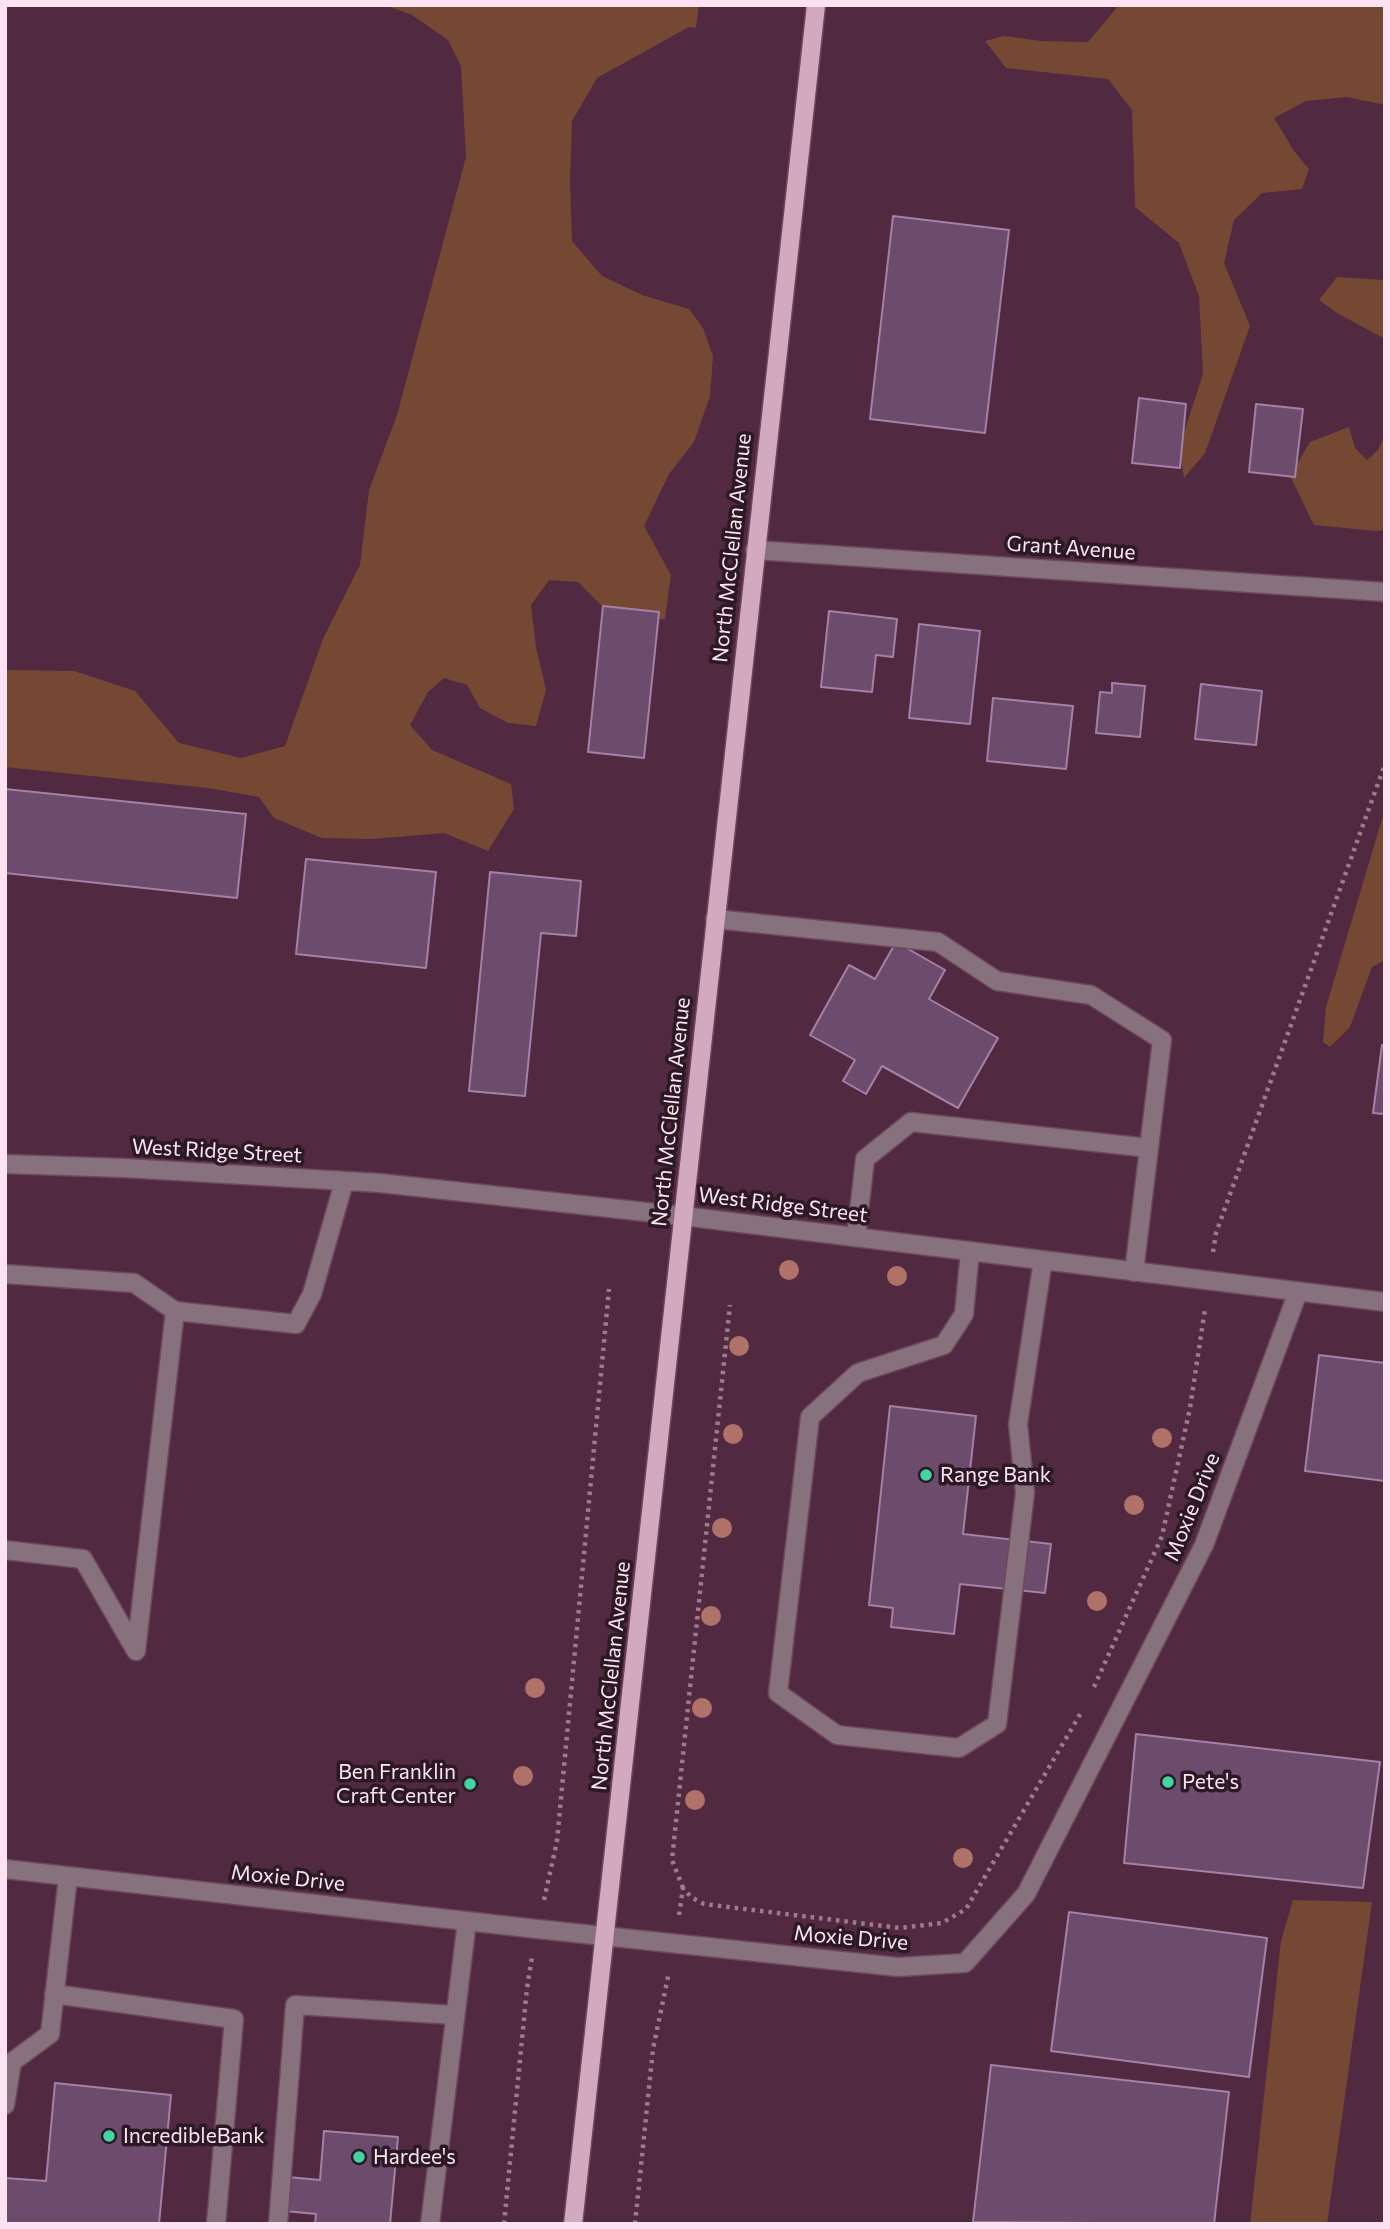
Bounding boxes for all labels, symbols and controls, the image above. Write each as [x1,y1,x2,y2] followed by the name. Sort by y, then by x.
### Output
[707,432,757,664] street label: North McClellan Avenue
[1006,531,1136,565] street label: Grant Avenue
[646,996,696,1228] street label: North McClellan Avenue
[131,1134,303,1168] street label: West Ridge Street
[697,1182,869,1228] street label: West Ridge Street
[1159,1449,1225,1565] street label: Moxie Drive
[940,1462,1051,1488] place label: Range Bank
[918,1467,934,1483] marker: Range Bank
[586,1560,636,1792] street label: North McClellan Avenue
[336,1759,456,1809] place label: Ben Franklin Craft Center
[1182,1769,1239,1795] place label: Pete's
[1160,1774,1176,1790] marker: Pete's
[462,1776,478,1792] marker: Ben Franklin Craft Center
[230,1859,346,1897] street label: Moxie Drive
[793,1920,909,1956] street label: Moxie Drive
[123,2123,265,2149] place label: IncredibleBank
[101,2128,117,2144] marker: IncredibleBank
[373,2144,456,2170] place label: Hardee's
[351,2149,367,2165] marker: Hardee's

